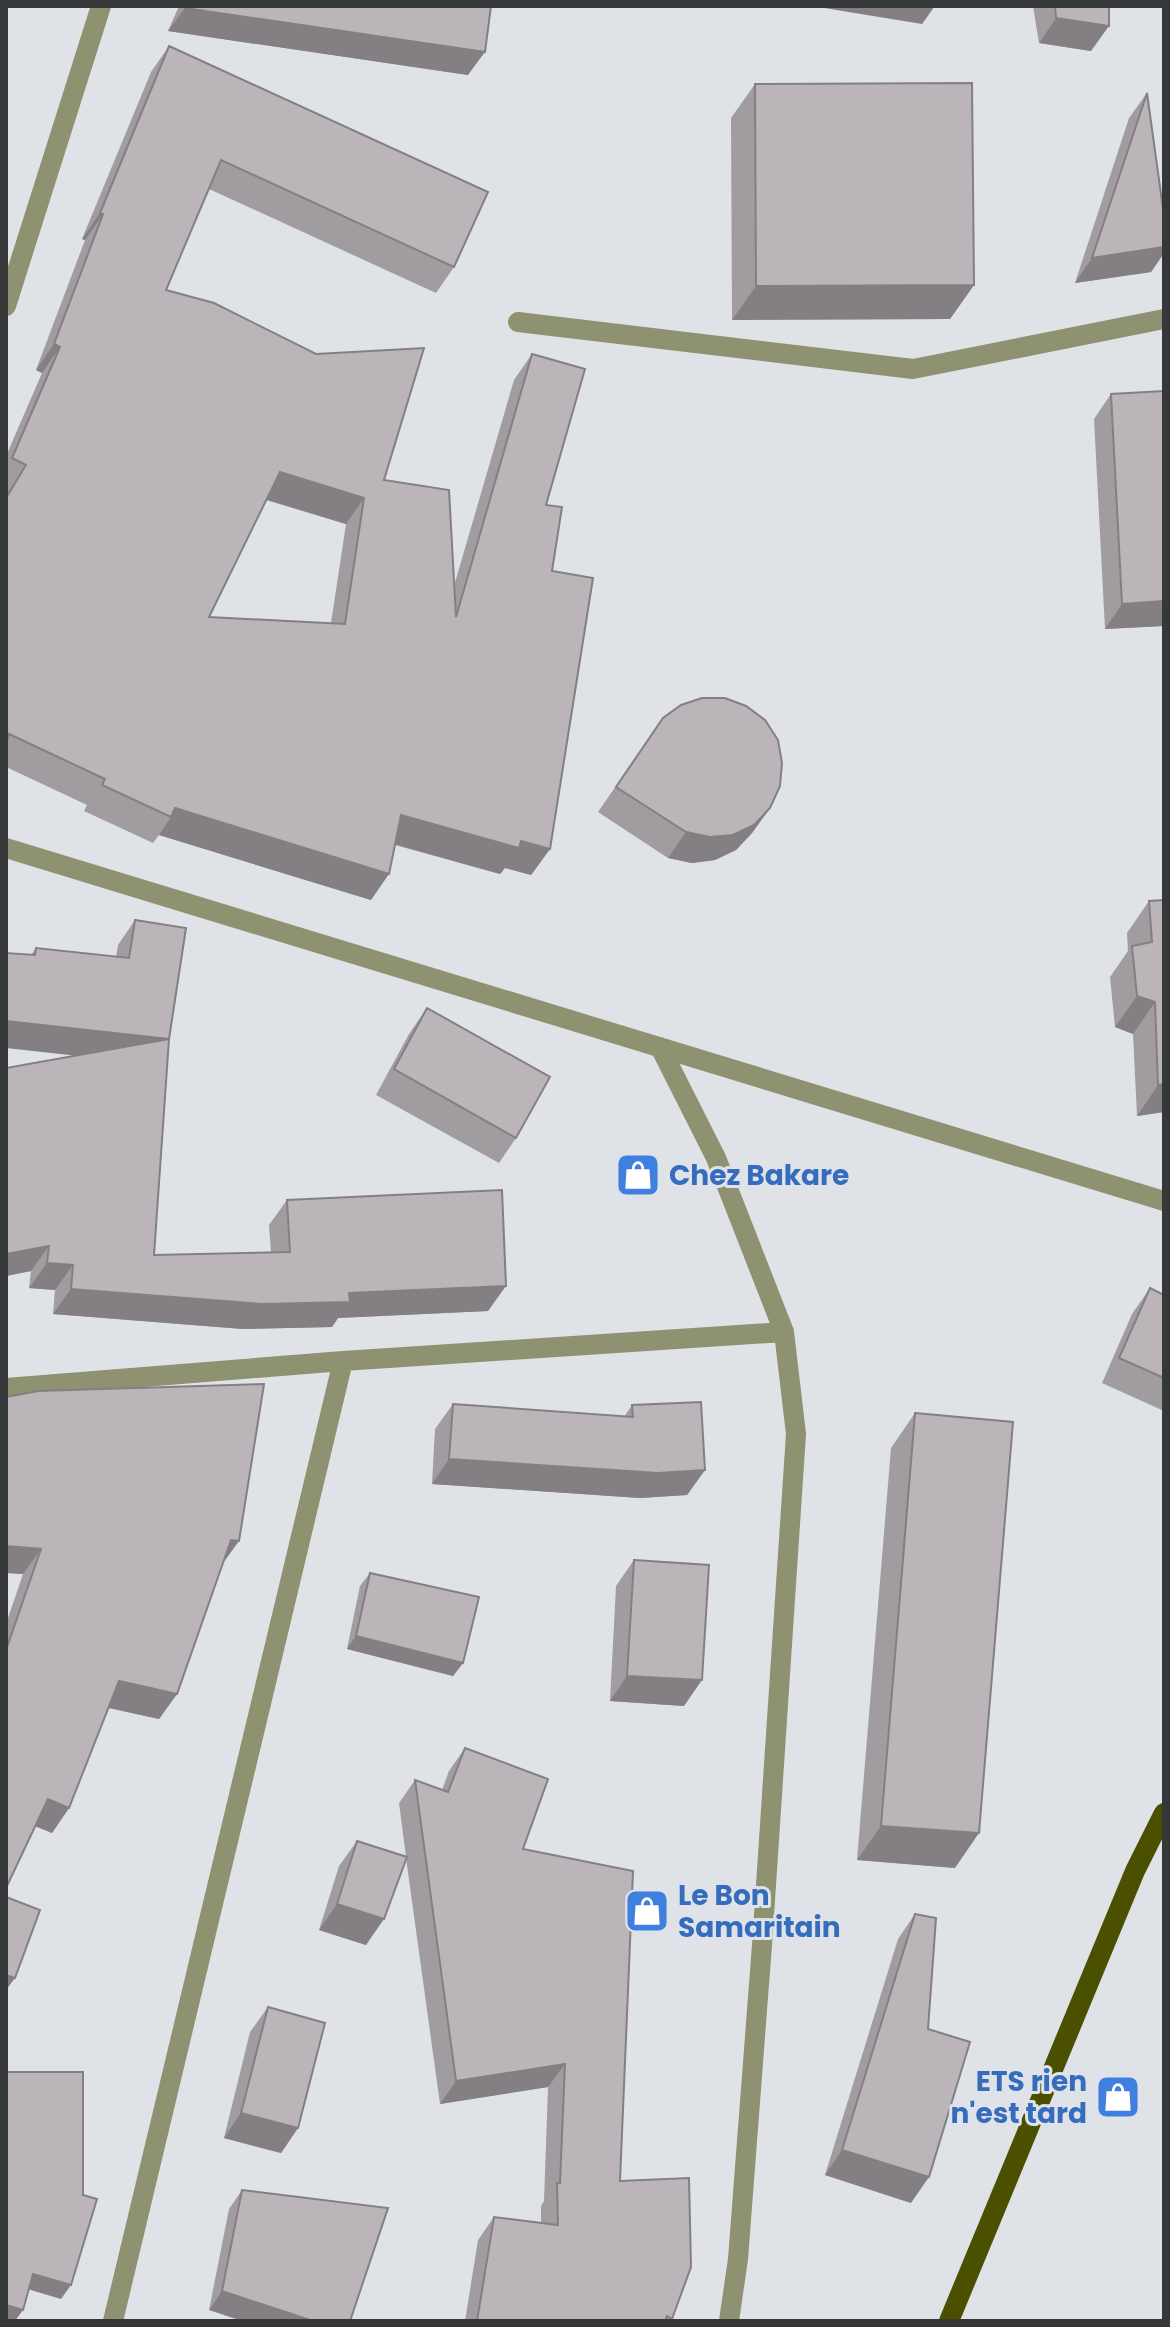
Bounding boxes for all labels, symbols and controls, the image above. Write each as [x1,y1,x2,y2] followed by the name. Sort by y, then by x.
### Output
[614,1151,662,1199] shop icon: Chez Bakare
[669,1156,849,1195] place label: Chez Bakare
[678,1876,841,1947] place label: Le Bon Samaritain
[623,1887,671,1935] shop icon: Le Bon Samaritain
[950,2062,1087,2133] place label: ETS rien n'est tard
[1094,2073,1142,2121] shop icon: ETS rien n'est tard

